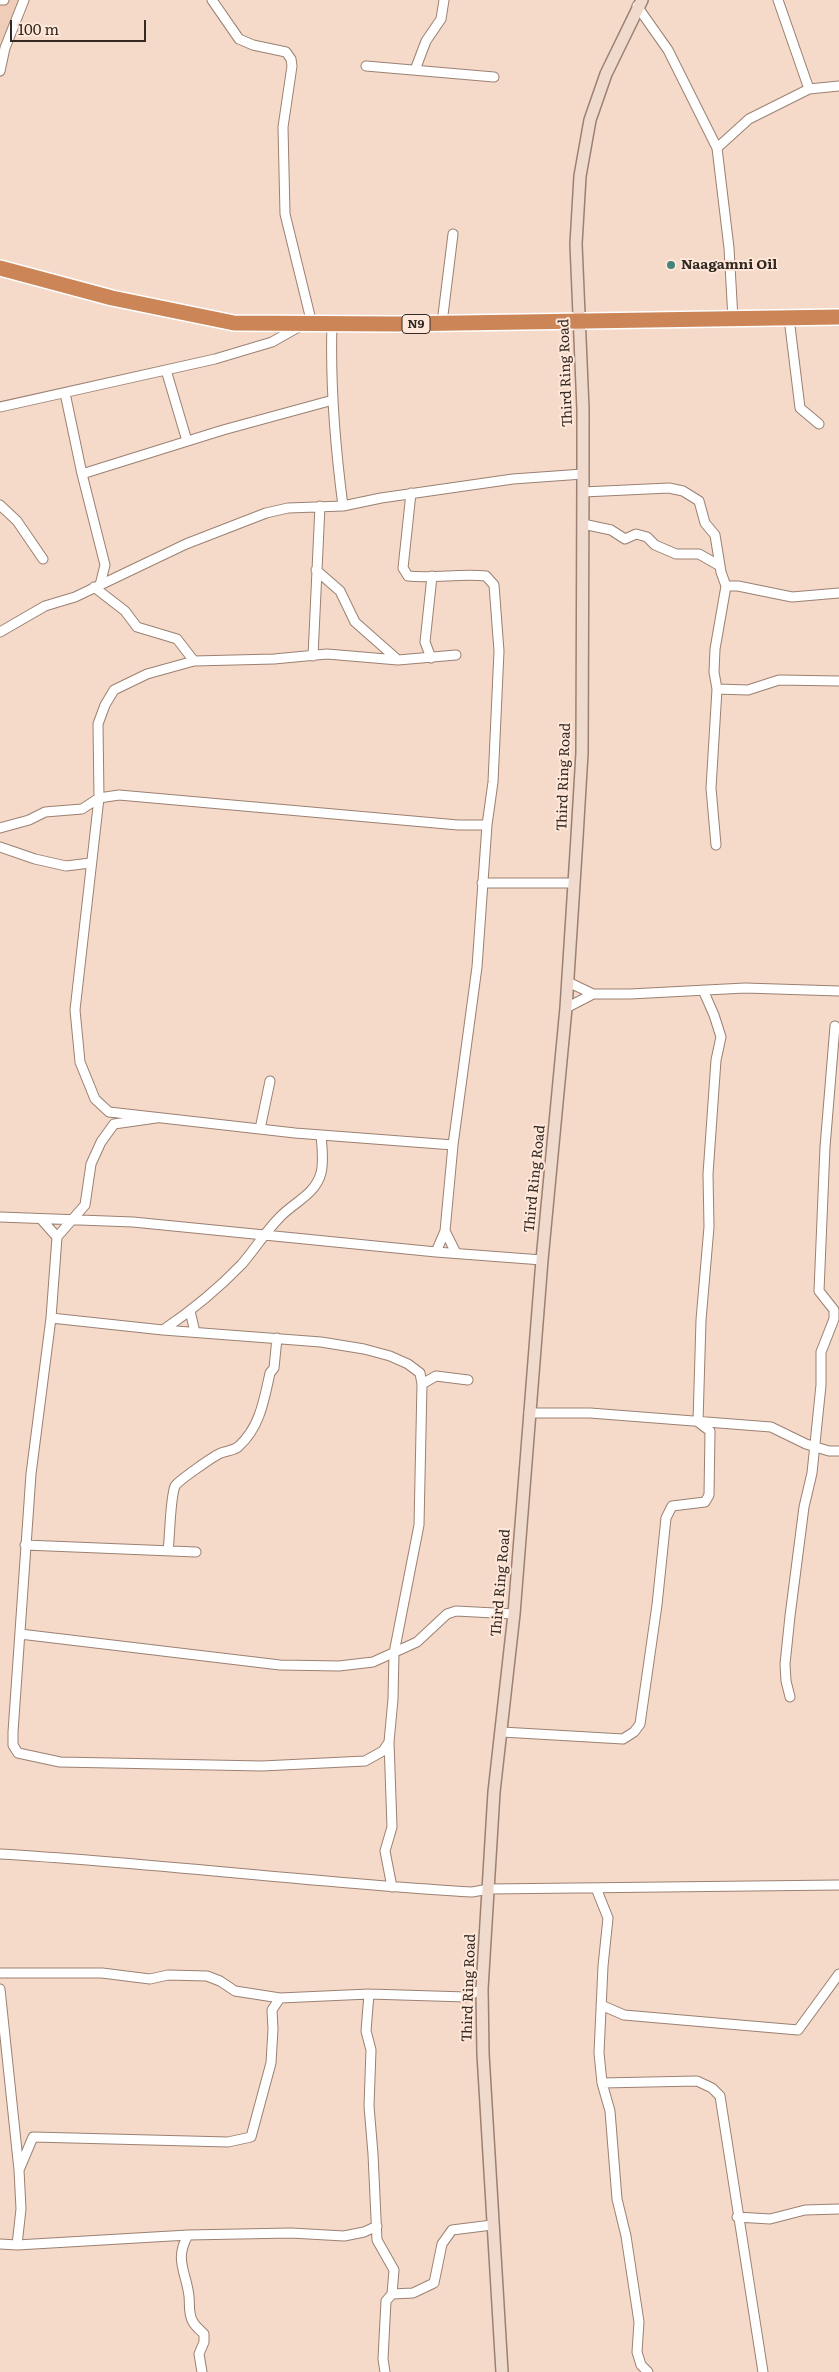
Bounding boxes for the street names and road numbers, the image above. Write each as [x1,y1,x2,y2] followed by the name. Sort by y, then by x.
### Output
[402,314,430,334] road number: N9
[556,319,576,427] street label: Third Ring Road
[554,723,574,831] street label: Third Ring Road
[521,1124,549,1234] street label: Third Ring Road
[488,1528,514,1638] street label: Third Ring Road
[459,1934,479,2042] street label: Third Ring Road

